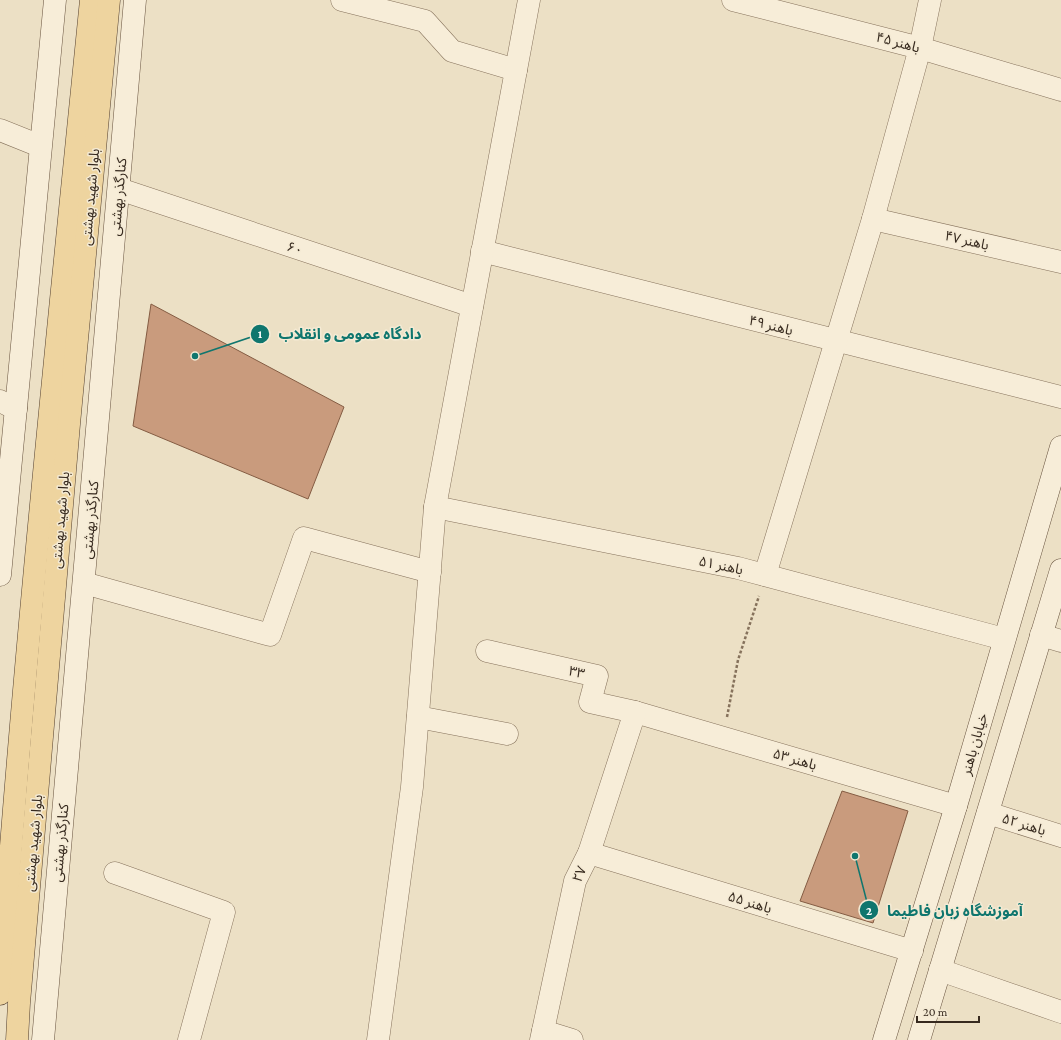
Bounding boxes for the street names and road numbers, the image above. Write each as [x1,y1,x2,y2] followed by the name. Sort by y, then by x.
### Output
[874,28,922,57] street label: باهنر ۴۵
[78,148,103,246] street label: بلوار شهید بهشتی
[107,157,130,237] street label: کنارگذر بهشتی
[943,227,991,254] street label: باهنر ۴۷
[285,238,305,258] street label: ۶۰
[747,312,795,339] street label: باهنر ۴۹
[48,471,73,569] street label: بلوار شهید بهشتی
[79,480,102,560] street label: کنارگذر بهشتی
[697,553,745,579] street label: باهنر ۵۱
[567,662,587,682] street label: ۳۳
[957,711,991,778] street label: خیابان باهنر
[771,745,819,774] street label: باهنر ۵۳
[21,794,46,892] street label: بلوار شهید بهشتی
[49,803,72,883] street label: کنارگذر بهشتی
[1000,810,1048,839] street label: باهنر ۵۲
[569,863,589,885] street label: ۲۷
[726,888,774,917] street label: باهنر ۵۵

